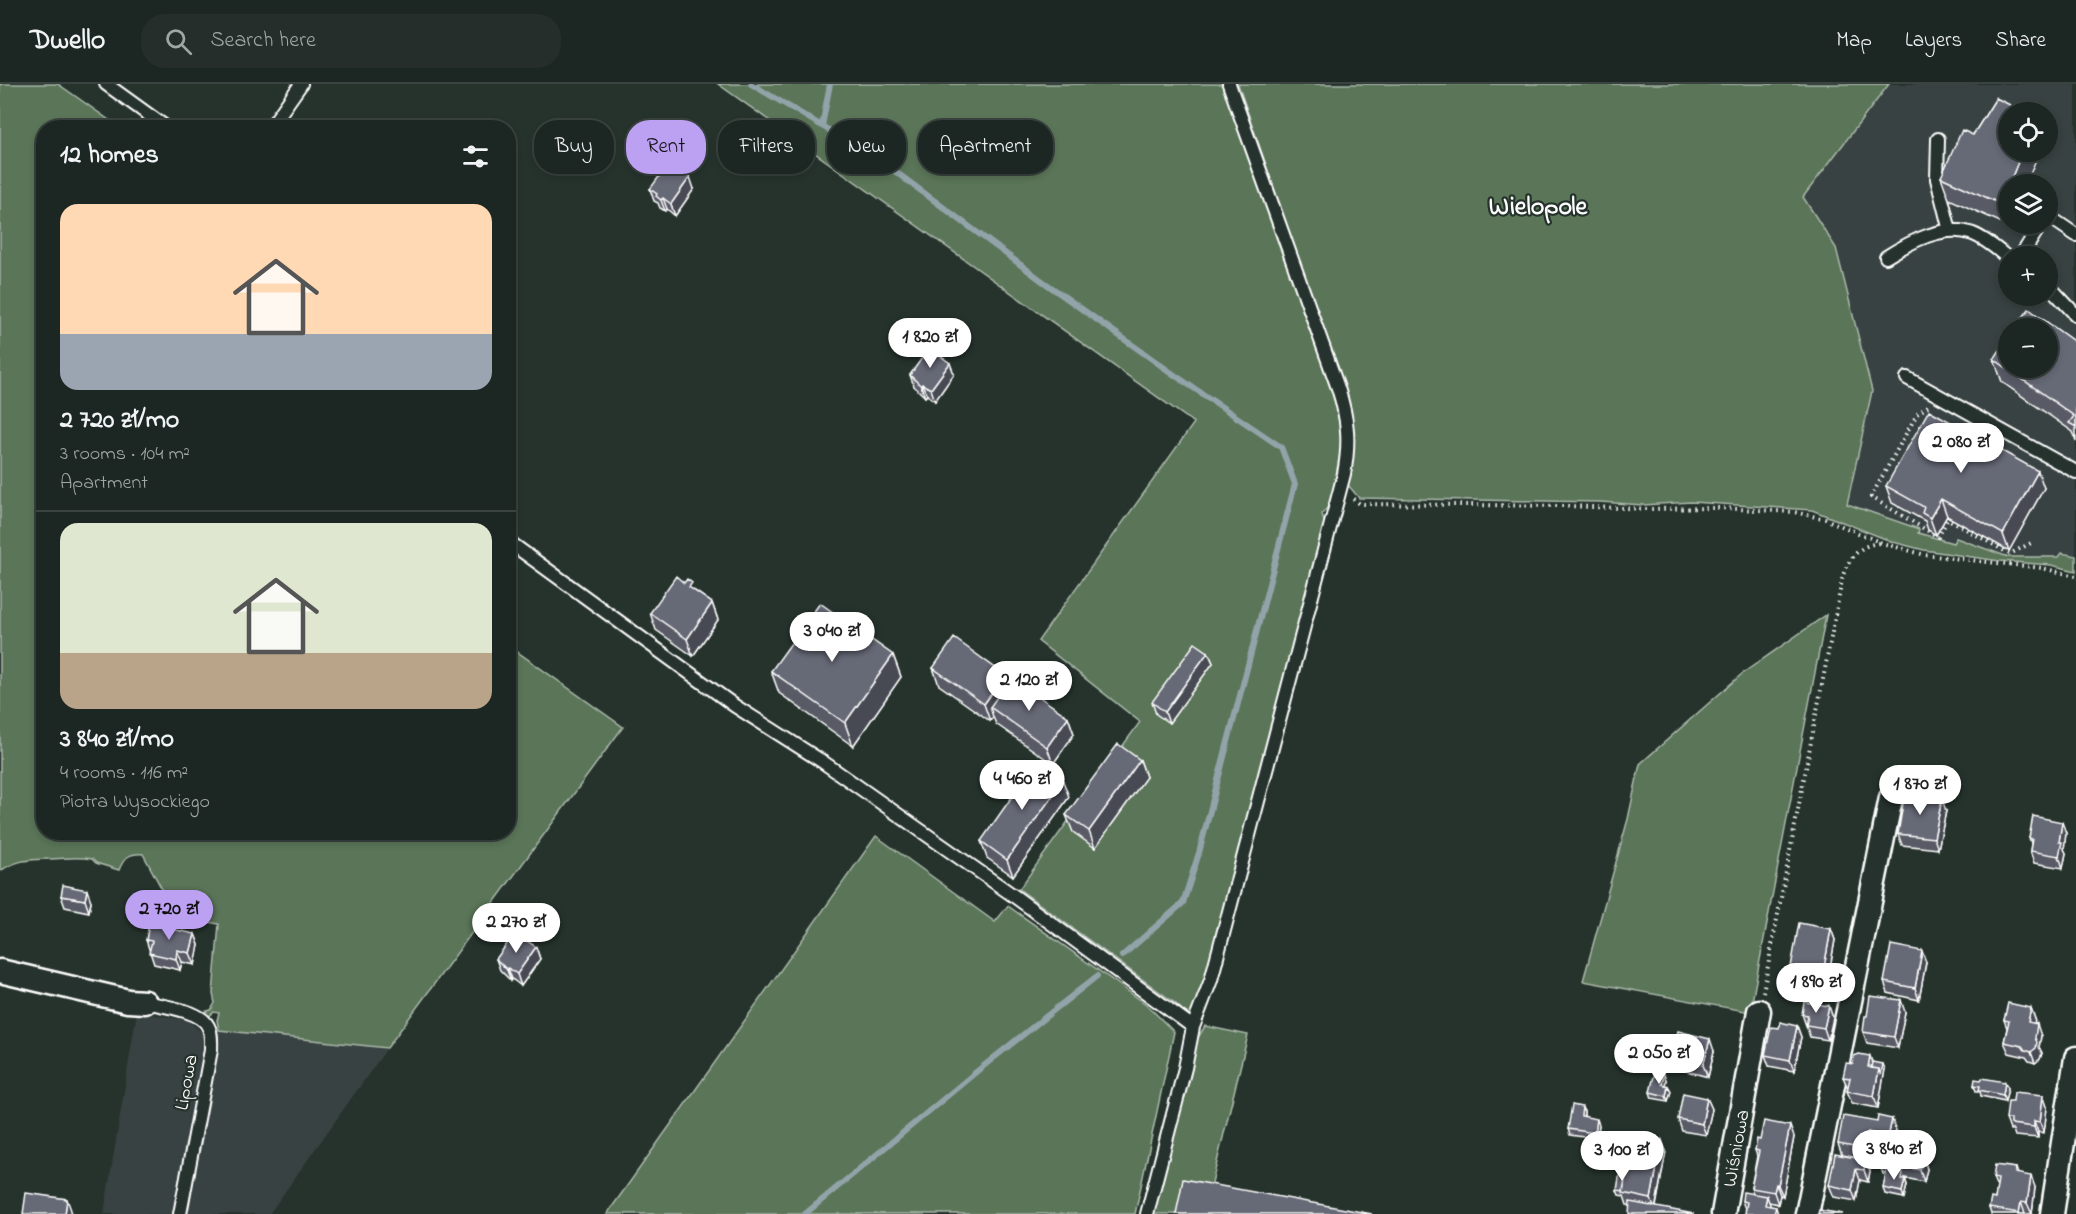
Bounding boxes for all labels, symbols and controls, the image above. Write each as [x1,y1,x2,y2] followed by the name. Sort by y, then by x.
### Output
[141,14,561,68] search box
[30,21,105,62] text: Dwello
[162,25,195,58] icon: search
[210,25,316,57] text: Search here
[1836,26,1872,56] text: Map
[1905,26,1962,56] text: Layers
[1995,26,2046,56] text: Share
[1998,102,2058,378] map controls
[1998,102,2058,162] button: locate
[534,120,614,174] chip: Buy
[626,120,706,174] chip: Rent
[718,120,815,174] chip: Filters
[827,120,906,174] chip: New
[918,120,1053,174] chip: Apartment
[60,137,159,175] text: 12 homes
[459,140,492,173] icon: filters
[1998,174,2058,234] button: layers
[1489,189,1589,227] district label: Wielopole
[222,243,330,351] icon: home
[1998,246,2058,306] button: +
[868,318,992,369] pin: 1 820 zł
[1998,318,2058,378] button: −
[902,323,958,352] text: 1 820 zł
[60,402,179,440] text: 2 720 zł/mo
[1899,423,2023,474] pin: 2 080 zł
[1932,428,1990,457] text: 2 080 zł
[60,440,190,469] text: 3 rooms · 104 m²
[60,469,148,498] text: Apartment
[222,562,330,670] icon: home
[770,612,894,663] pin: 3 040 zł
[804,617,860,646] text: 3 040 zł
[967,661,1091,712] pin: 2 120 zł
[1000,666,1058,695] text: 2 120 zł
[60,721,174,759] text: 3 840 zł/mo
[60,759,188,788] text: 4 rooms · 116 m²
[960,760,1084,811] pin: 4 460 zł
[994,765,1050,794] text: 4 460 zł
[1858,765,1982,816] pin: 1 870 zł
[1893,770,1947,799] text: 1 870 zł
[60,788,210,817] text: Piotra Wysockiego
[107,890,231,941] pin: 2 720 zł
[139,895,199,924] text: 2 720 zł
[454,903,578,954] pin: 2 270 zł
[486,908,546,937] text: 2 270 zł
[1754,963,1878,1014] pin: 1 890 zł
[1790,968,1842,997] text: 1 890 zł
[1597,1034,1721,1085] pin: 2 050 zł
[1628,1039,1690,1068] text: 2 050 zł
[168,1052,207,1113] street label: Lipowa
[1716,1107,1759,1189] street label: Wiśniowa
[1832,1130,1956,1181] pin: 3 840 zł
[1560,1131,1684,1182] pin: 3 100 zł
[1866,1135,1922,1164] text: 3 840 zł
[1595,1136,1649,1165] text: 3 100 zł

